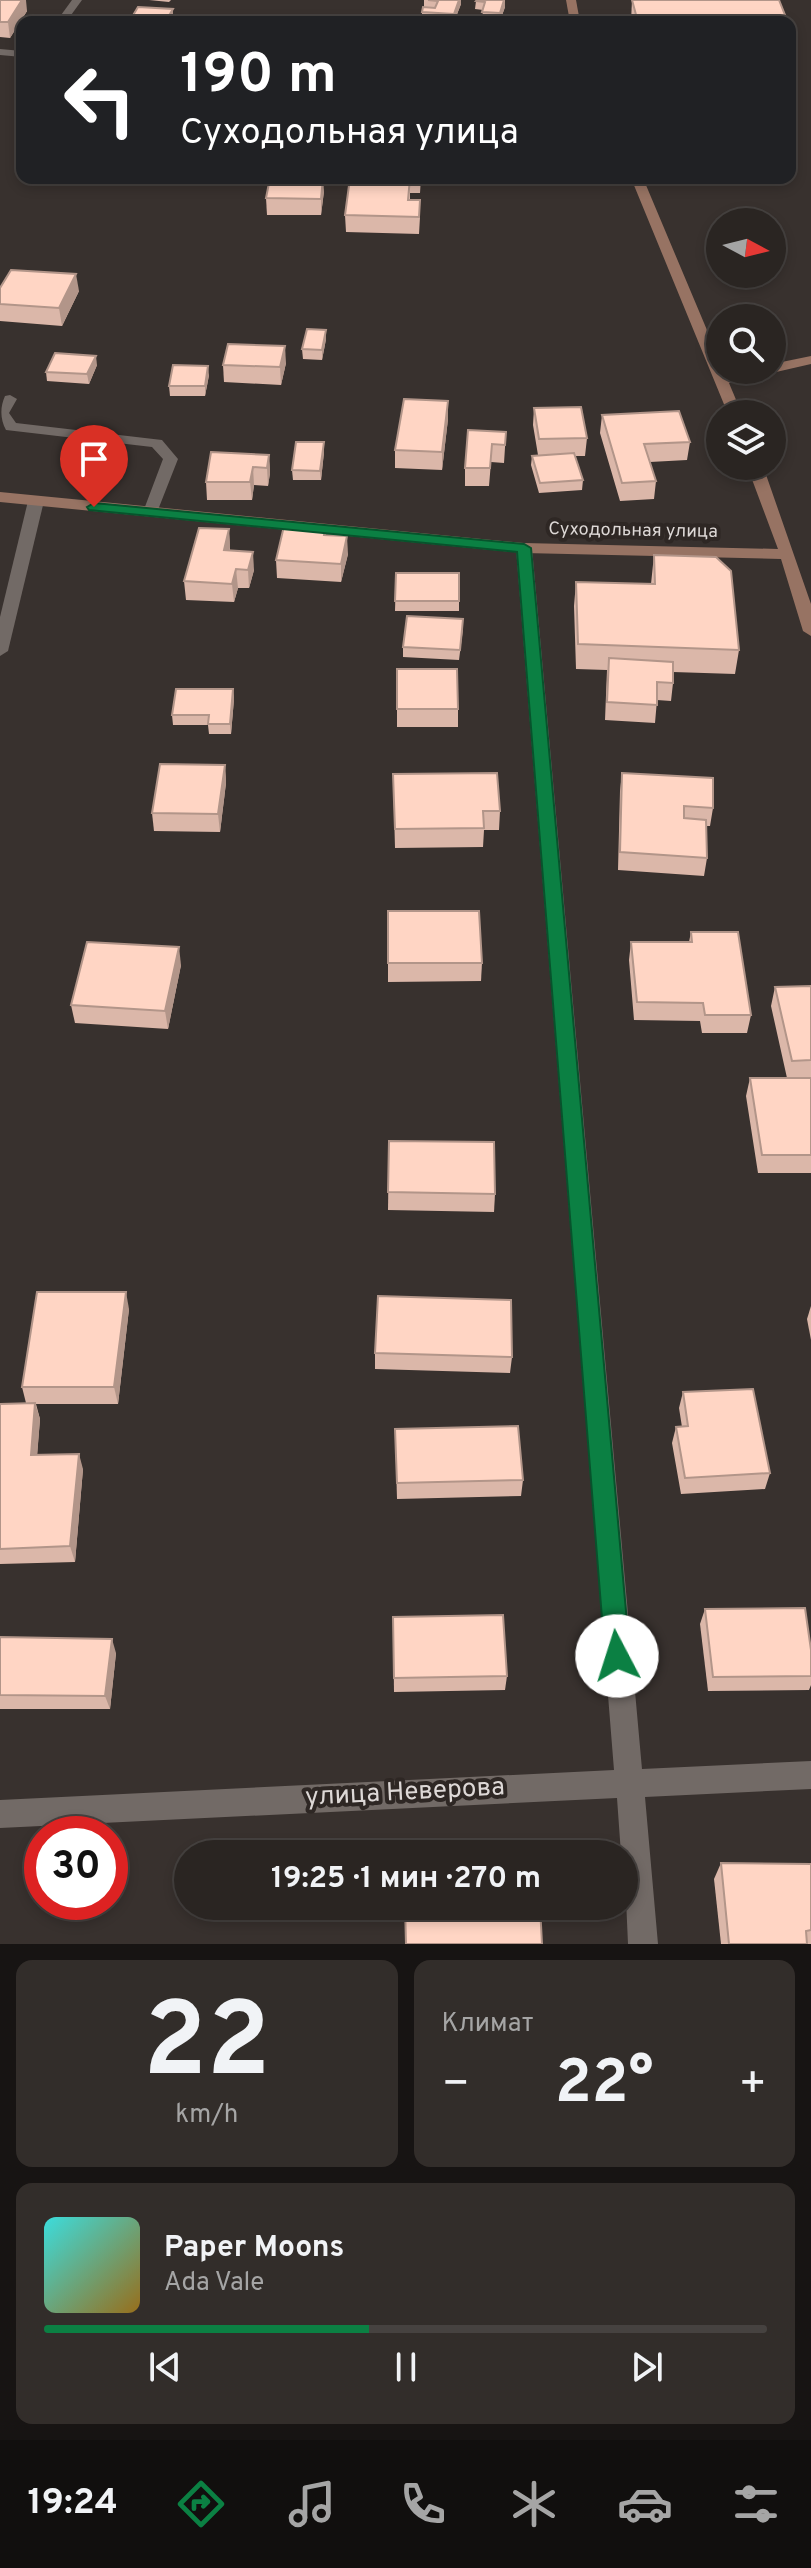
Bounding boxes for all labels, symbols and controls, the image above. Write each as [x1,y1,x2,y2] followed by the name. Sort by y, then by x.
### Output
[180,42,337,112] text: 190 m
[48,48,152,152] icon: left
[180,111,519,157] text: Суходольная улица
[706,208,786,288] north arrow
[706,208,786,480] map controls
[706,304,786,384] button: search
[706,400,786,480] button: layers
[60,425,128,507] pin
[72,437,116,481] icon: arrive
[548,518,718,544] street label: Суходольная улица
[575,1614,659,1698] position arrow
[304,1771,506,1815] street label: улица Неверова
[24,1816,128,1920] speed limit sign: 30
[271,1861,541,1898] text: 19:25 · 1 мин · 270 m
[143,1981,270,2113] text: 22
[442,2008,533,2041] text: Климат
[555,2048,653,2124] text: 22°
[442,2058,470,2114] text: −
[739,2058,767,2114] text: +
[175,2099,238,2132] text: km/h
[164,2230,344,2267] text: Paper Moons
[164,2267,264,2300] text: Ada Vale
[143,2345,187,2389] icon: previous
[384,2345,428,2389] icon: pause
[625,2345,669,2389] icon: next
[173,2476,229,2532] icon: directions
[284,2476,340,2532] icon: music
[395,2476,451,2532] icon: phone
[506,2476,562,2532] icon: climate
[617,2476,673,2532] icon: car
[728,2476,784,2532] icon: filters
[27,2481,118,2527] text: 19:24

